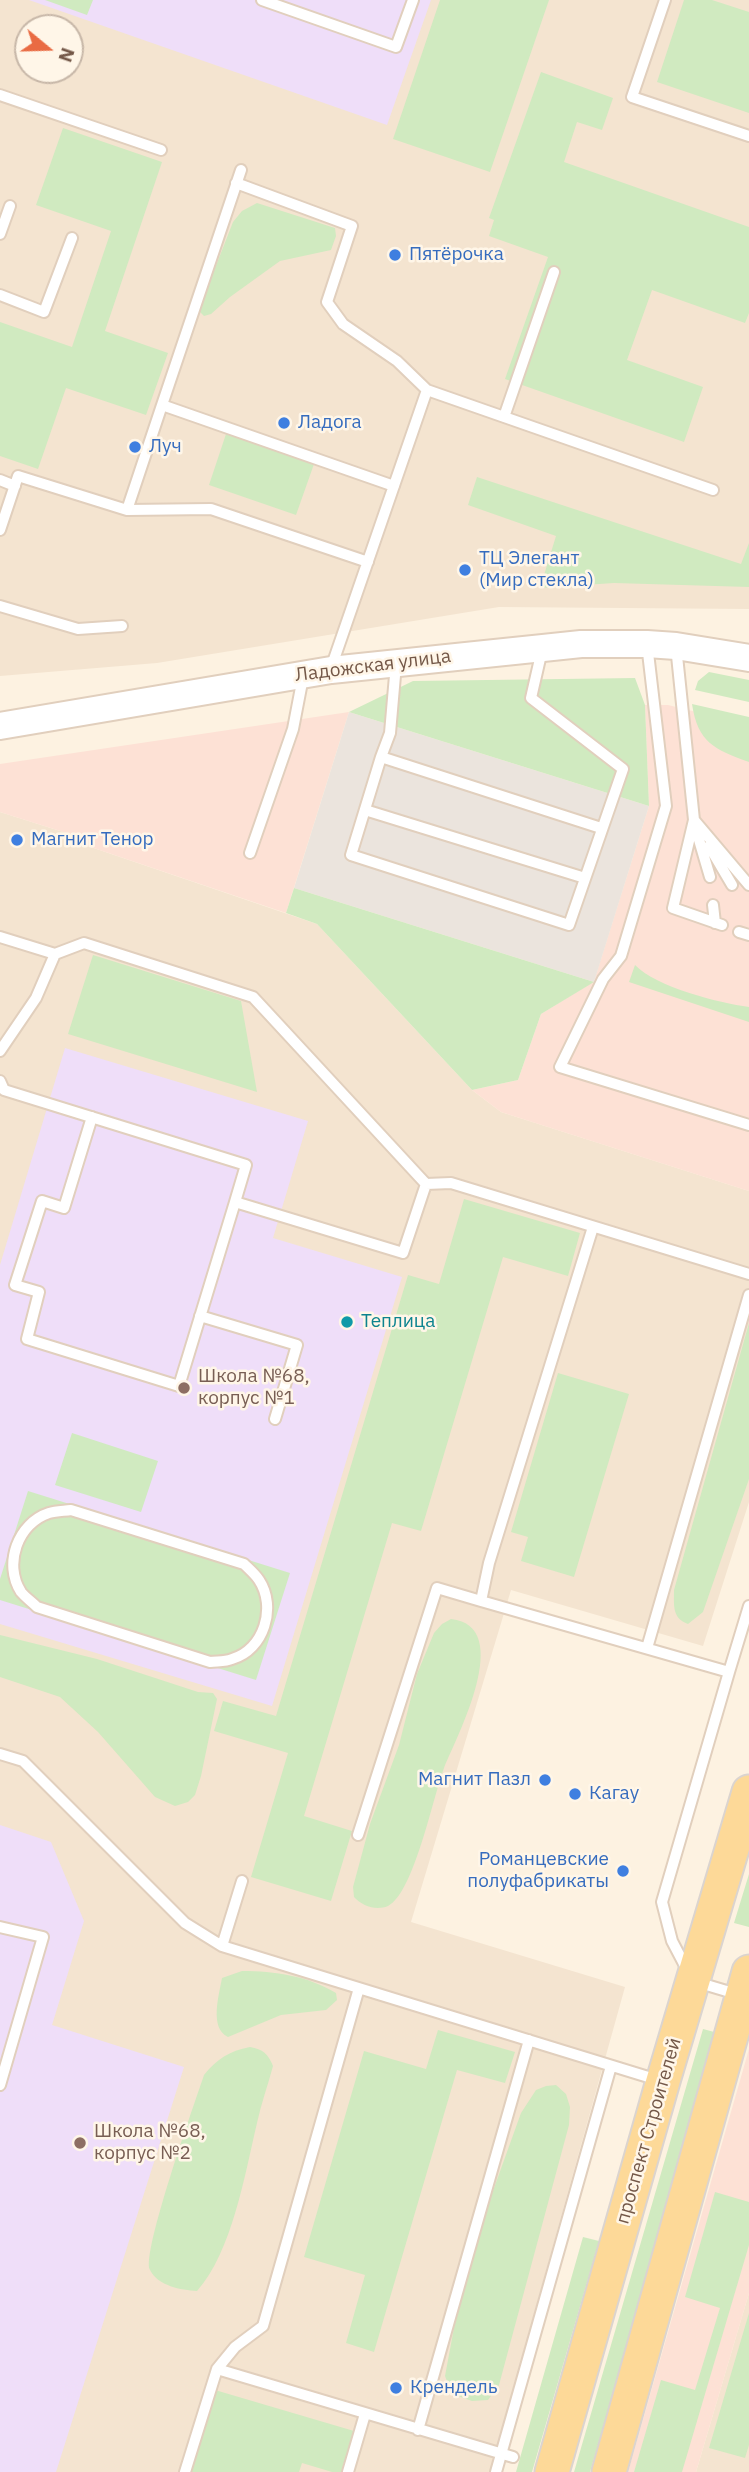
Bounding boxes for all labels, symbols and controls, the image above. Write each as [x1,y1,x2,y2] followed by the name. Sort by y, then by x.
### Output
[14,14,84,84] north arrow
[53,45,81,66] text: N
[409,244,504,266] place label: Пятёрочка
[387,247,403,263] marker: Пятёрочка
[298,412,362,434] place label: Ладога
[276,415,292,431] marker: Ладога
[149,436,182,458] place label: Луч
[127,439,143,455] marker: Луч
[479,548,594,592] place label: ТЦ Элегант (Мир стекла)
[457,562,473,578] marker: ТЦ Элегант (Мир стекла)
[294,645,452,687] street label: Ладожская улица
[31,829,154,851] place label: Магнит Тенор
[9,832,25,848] marker: Магнит Тенор
[361,1311,435,1333] place label: Теплица
[339,1314,355,1330] marker: Теплица
[198,1366,310,1410] place label: Школа №68, корпус №1
[176,1380,192,1396] marker: Школа №68, корпус №1
[418,1769,531,1791] place label: Магнит Пазл
[537,1772,553,1788] marker: Магнит Пазл
[589,1783,639,1805] place label: Кагау
[567,1786,583,1802] marker: Кагау
[467,1849,609,1893] place label: Романцевские полуфабрикаты
[615,1863,631,1879] marker: Романцевские полуфабрикаты
[612,2035,686,2227] street label: проспект Строителей
[94,2121,206,2165] place label: Школа №68, корпус №2
[72,2135,88,2151] marker: Школа №68, корпус №2
[410,2377,498,2399] place label: Крендель
[388,2380,404,2396] marker: Крендель

